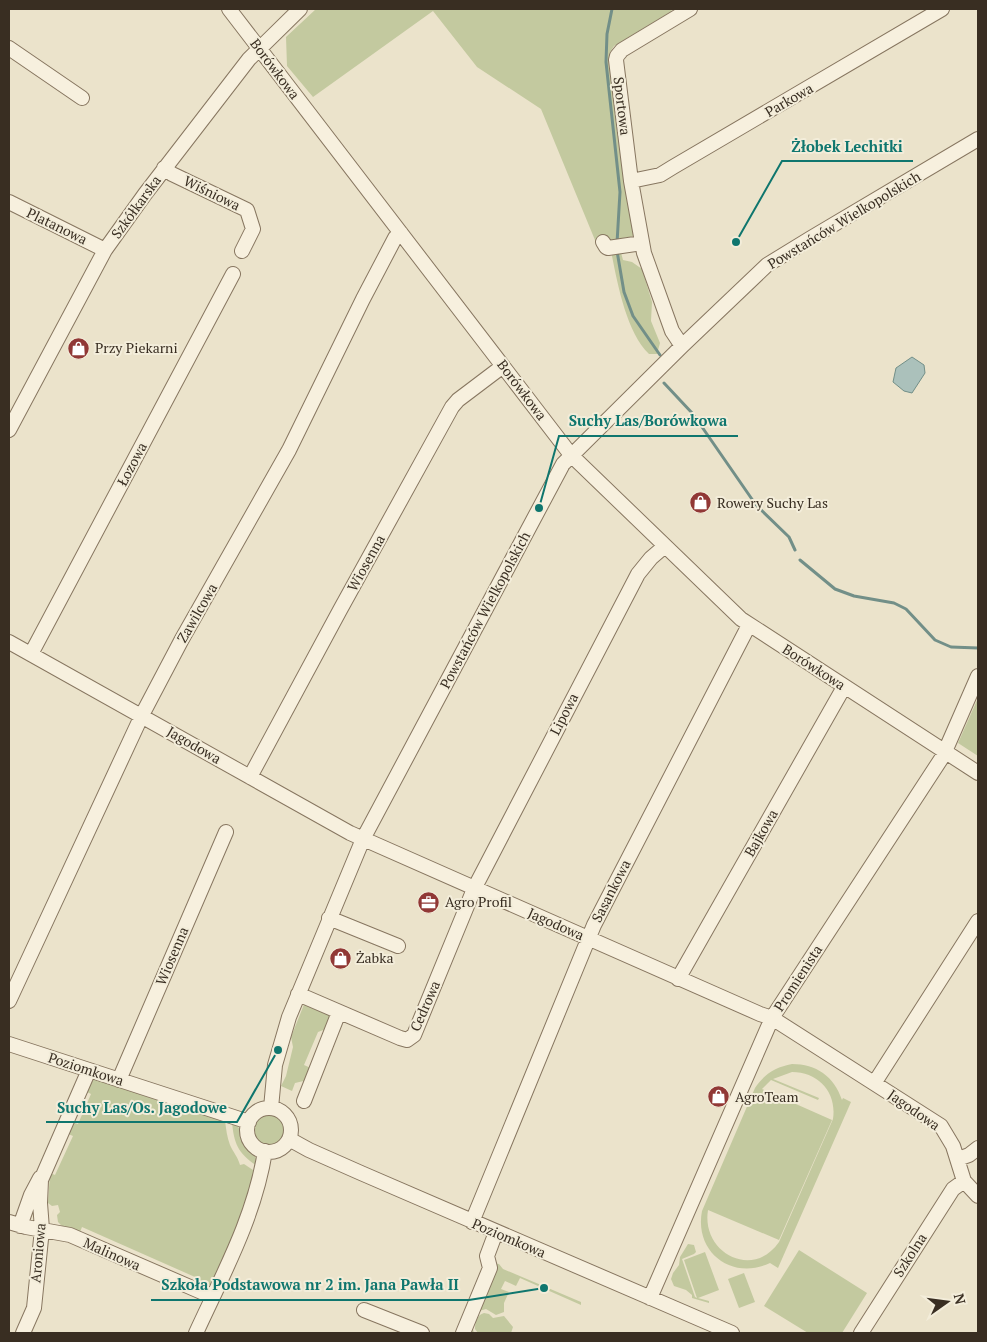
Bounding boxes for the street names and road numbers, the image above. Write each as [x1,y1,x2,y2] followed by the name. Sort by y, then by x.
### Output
[246,34,304,103] street label: Borówkowa
[609,76,635,136] street label: Sportowa
[761,78,816,121] street label: Parkowa
[764,166,924,273] street label: Powstańców Wielkopolskich
[106,171,165,242] street label: Szkółkarska
[181,171,244,214] street label: Wiśniowa
[24,203,91,248] street label: Platanowa
[493,355,551,424] street label: Borówkowa
[112,439,151,489] street label: Łozowa
[435,528,534,692] street label: Powstańców Wielkopolskich
[342,531,389,594] street label: Wiosenna
[172,580,221,646] street label: Zawilcowa
[779,639,849,694] street label: Borówkowa
[545,690,582,738] street label: Lipowa
[164,721,225,768] street label: Jagodowa
[739,806,782,860] street label: Bajkowa
[587,856,634,925] street label: Sasankowa
[525,903,587,944] street label: Jagodowa
[151,924,192,988] street label: Wiosenna
[769,941,826,1015] street label: Promienista
[405,977,444,1034] street label: Cedrowa
[46,1047,126,1090] street label: Poziomkowa
[884,1085,944,1134] street label: Jagodowa
[469,1214,549,1262] street label: Poziomkowa
[25,1222,50,1284] street label: Aroniowa
[888,1229,931,1280] street label: Szkolna
[81,1233,144,1275] street label: Malinowa

